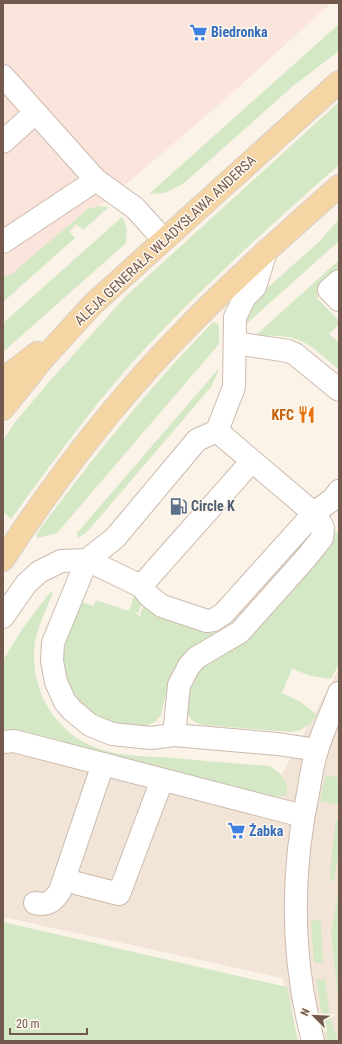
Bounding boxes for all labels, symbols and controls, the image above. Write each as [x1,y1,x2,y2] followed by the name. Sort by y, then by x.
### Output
[188,22,208,42] supermarket icon: Biedronka
[211,24,268,40] place label: Biedronka
[71,152,259,328] street label: ALEJA GENERAŁA WŁADYSŁAWA ANDERSA
[297,405,317,425] restaurant icon: KFC
[272,407,294,423] place label: KFC
[168,496,188,516] fuel station icon: Circle K
[191,498,235,514] place label: Circle K
[226,821,246,841] supermarket icon: Żabka
[249,823,284,839] place label: Żabka
[294,996,334,1036] north arrow
[298,1006,313,1018] text: N
[10,1010,87,1036] scale bar
[16,1017,40,1031] text: 20 m

